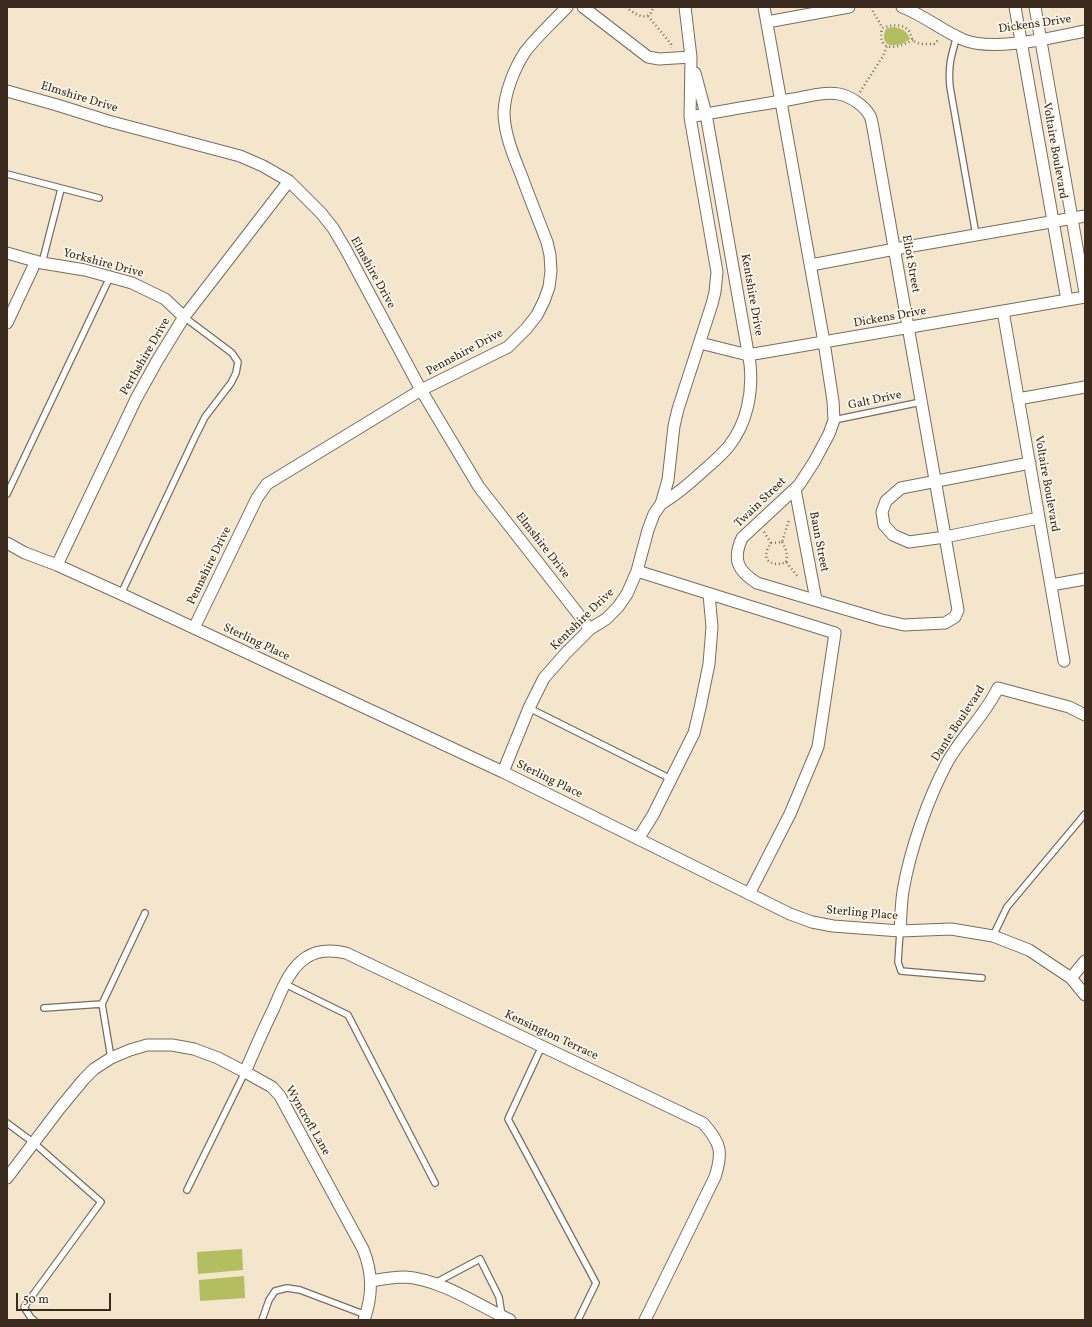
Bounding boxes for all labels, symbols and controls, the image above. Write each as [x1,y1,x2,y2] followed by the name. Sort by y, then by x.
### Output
[998,13,1072,37] street label: Dickens Drive
[39,79,119,117] street label: Elmshire Drive
[1038,102,1070,200] street label: Voltaire Boulevard
[898,234,922,294] street label: Eliot Street
[346,235,398,311] street label: Elmshire Drive
[61,246,145,282] street label: Yorkshire Drive
[737,253,765,337] street label: Kentshire Drive
[853,305,927,331] street label: Dickens Drive
[118,316,174,398] street label: Perthshire Drive
[424,327,506,379] street label: Pennshire Drive
[847,388,903,414] street label: Galt Drive
[1030,435,1062,533] street label: Voltaire Boulevard
[732,475,790,531] street label: Twain Street
[512,510,572,582] street label: Elmshire Drive
[805,511,831,573] street label: Baun Street
[185,525,235,607] street label: Pennshire Drive
[548,586,618,654] street label: Kentshire Drive
[220,621,292,665] street label: Sterling Place
[929,683,989,765] street label: Dante Boulevard
[514,758,584,802] street label: Sterling Place
[826,904,898,924] street label: Sterling Place
[502,1008,600,1064] street label: Kensington Terrace
[281,1084,333,1158] street label: Wyncroft Lane
[18,1285,113,1311] scale bar
[23,1292,49,1308] text: 50 m

